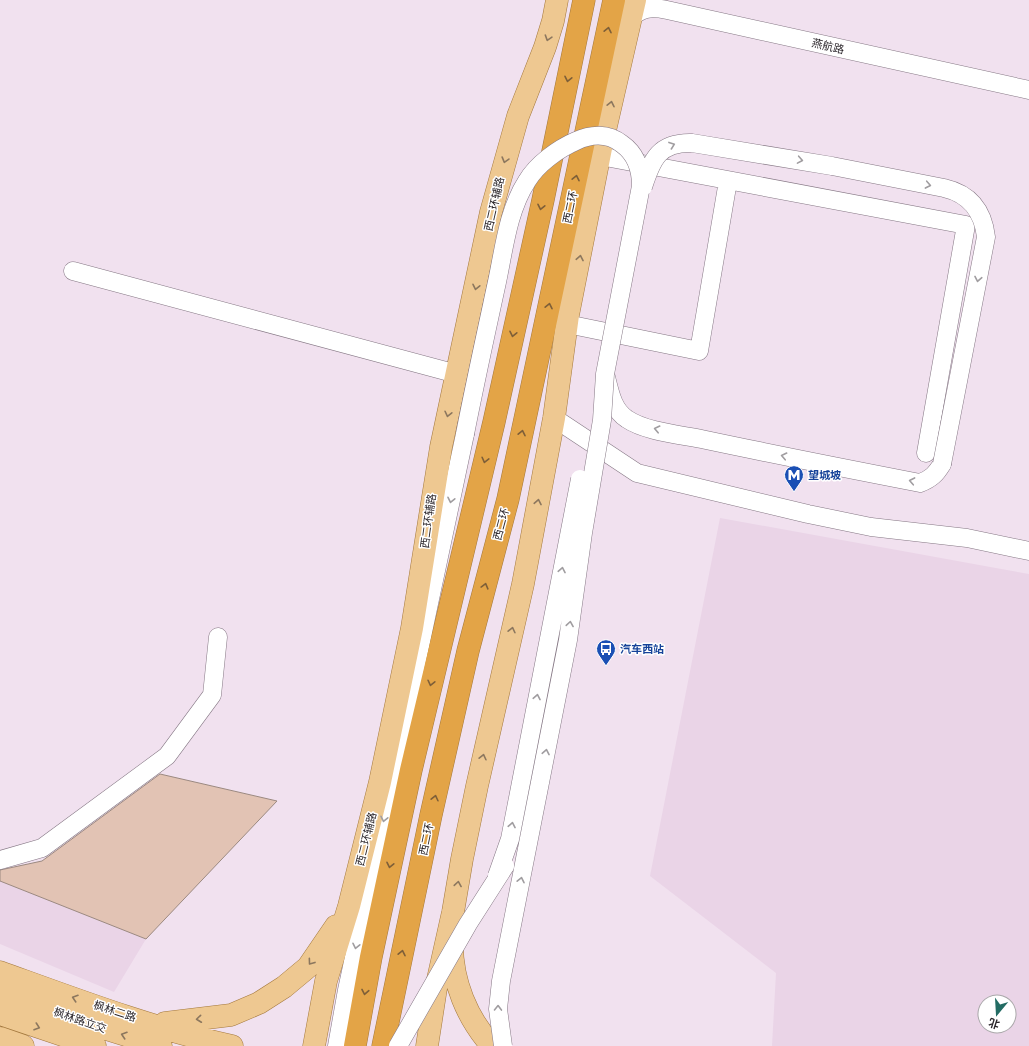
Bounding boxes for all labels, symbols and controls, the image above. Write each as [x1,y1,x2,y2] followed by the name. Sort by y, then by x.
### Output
[604,26,612,33] one-way arrow
[544,34,552,41] one-way arrow
[810,35,846,57] street label: 燕航路
[564,76,572,82] one-way arrow
[606,101,614,107] one-way arrow
[668,141,675,149] one-way arrow
[797,156,803,164] one-way arrow
[501,157,510,164] one-way arrow
[572,175,580,182] one-way arrow
[481,176,507,232] street label: 西二环辅路
[925,180,931,189] one-way arrow
[560,189,580,225] street label: 西二环
[538,203,546,210] one-way arrow
[575,255,583,261] one-way arrow
[974,276,983,282] one-way arrow
[472,284,480,290] one-way arrow
[545,302,553,309] one-way arrow
[510,330,518,337] one-way arrow
[445,411,453,417] one-way arrow
[654,426,660,434] one-way arrow
[518,430,526,436] one-way arrow
[781,453,787,461] one-way arrow
[481,457,489,464] one-way arrow
[783,464,805,492] metro station icon: 望城坡
[808,468,841,482] place label: 望城坡
[908,477,915,486] one-way arrow
[417,493,439,549] street label: 西二环辅路
[447,496,455,503] one-way arrow
[533,499,542,506] one-way arrow
[490,506,512,542] street label: 西二环
[558,567,566,573] one-way arrow
[480,583,489,590] one-way arrow
[565,621,574,628] one-way arrow
[508,627,516,633] one-way arrow
[595,638,617,666] bus stop icon: 汽车西站
[620,642,664,656] place label: 汽车西站
[427,680,435,687] one-way arrow
[533,694,541,701] one-way arrow
[542,749,550,755] one-way arrow
[479,753,487,760] one-way arrow
[430,795,438,802] one-way arrow
[353,811,379,867] street label: 西二环辅路
[380,815,388,822] one-way arrow
[416,821,436,857] street label: 西二环
[508,822,516,828] one-way arrow
[387,862,395,868] one-way arrow
[516,877,524,883] one-way arrow
[453,881,462,887] one-way arrow
[353,942,361,949] one-way arrow
[397,950,405,956] one-way arrow
[308,958,316,965] one-way arrow
[361,989,370,996] one-way arrow
[977,994,1017,1034] north arrow
[71,995,78,1003] one-way arrow
[92,998,138,1024] street label: 枫林二路
[52,1004,108,1036] street label: 枫林路立交
[494,1005,502,1011] one-way arrow
[196,1015,202,1024] one-way arrow
[987,1015,1001,1032] text: 北
[33,1023,40,1031] one-way arrow
[121,1031,128,1040] one-way arrow

